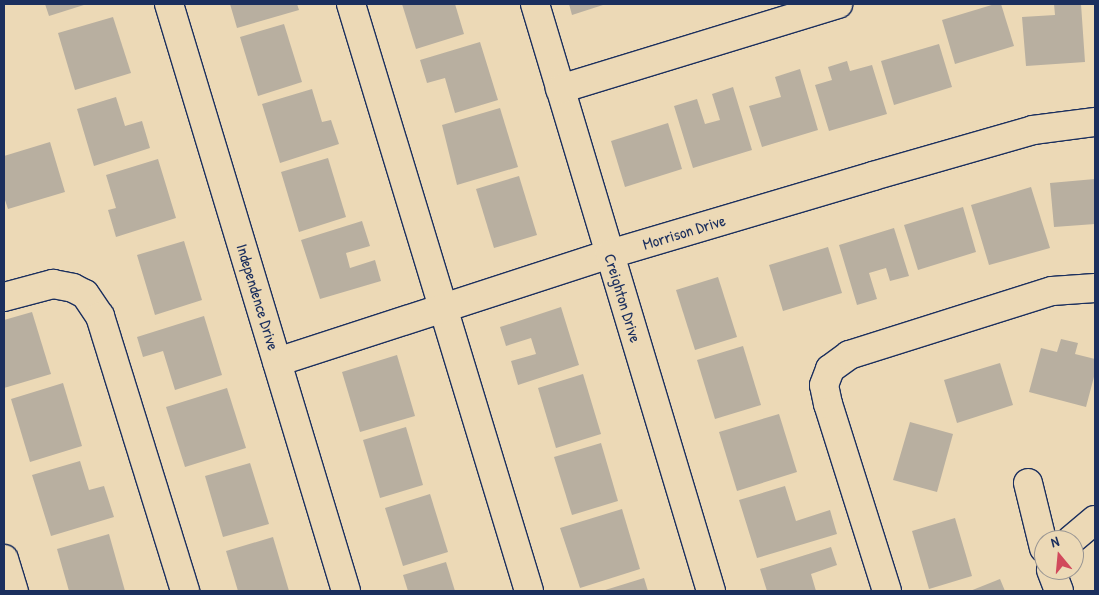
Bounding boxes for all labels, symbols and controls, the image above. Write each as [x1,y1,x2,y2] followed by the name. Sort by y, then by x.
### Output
[640,210,728,254] street label: Morrison Drive
[233,241,283,353] street label: Independence Drive
[600,251,646,345] street label: Creighton Drive
[1034,530,1084,580] north arrow
[1048,531,1061,551] text: N

